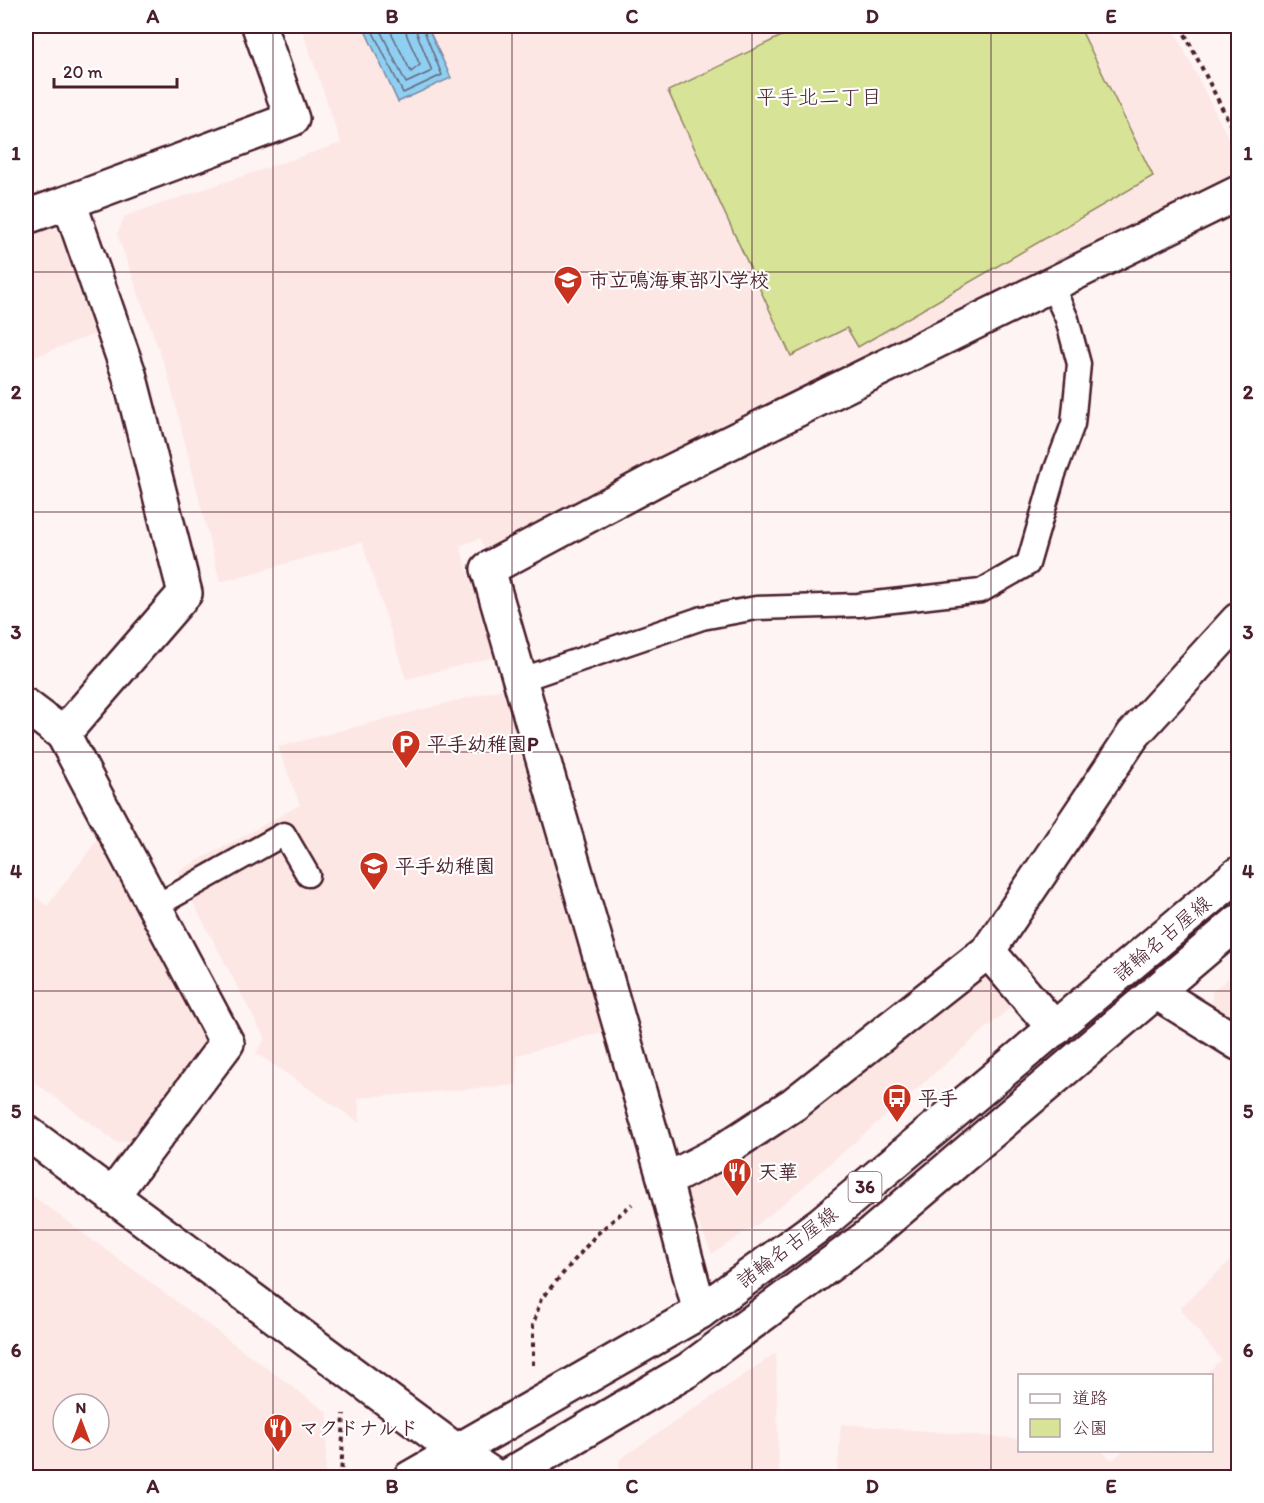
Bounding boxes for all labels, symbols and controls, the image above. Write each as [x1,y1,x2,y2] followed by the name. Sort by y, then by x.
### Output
[146,4,160,28] text: A
[386,4,399,28] text: B
[626,4,639,28] text: C
[865,4,879,28] text: D
[1105,4,1117,28] text: E
[54,51,177,89] scale bar
[63,61,103,83] text: 20 m
[756,84,882,109] district label: 平手北二丁目
[11,141,21,165] text: 1
[1243,141,1253,165] text: 1
[552,264,584,306] school or university icon: 市立鳴海東部小学校
[589,268,769,292] place label: 市立鳴海東部小学校
[11,380,22,404] text: 2
[1243,380,1254,404] text: 2
[11,620,22,644] text: 3
[1243,620,1254,644] text: 3
[390,728,422,770] parking icon: 平手幼稚園P
[427,732,539,756] place label: 平手幼稚園P
[358,850,390,892] school or university icon: 平手幼稚園
[395,854,495,878] place label: 平手幼稚園
[10,859,22,883] text: 4
[1242,859,1254,883] text: 4
[1108,890,1216,986] street label: 諸輪名古屋線
[881,1082,913,1124] bus stop icon: 平手
[918,1086,958,1110] place label: 平手
[11,1099,22,1123] text: 5
[1243,1099,1254,1123] text: 5
[721,1156,753,1198] restaurant icon: 天華
[758,1160,798,1184] place label: 天華
[848,1172,882,1202] road number: 36
[732,1201,842,1293] street label: 諸輪名古屋線
[11,1338,22,1362] text: 6
[1243,1338,1254,1362] text: 6
[1018,1374,1213,1452] legend
[1072,1387,1108,1409] text: 道路
[51,1392,111,1452] north arrow
[76,1398,86,1417] text: N
[262,1412,294,1454] restaurant icon: マクドナルド
[299,1416,418,1440] place label: マクドナルド
[1072,1417,1108,1439] text: 公園
[146,1474,160,1498] text: A
[386,1474,399,1498] text: B
[626,1474,639,1498] text: C
[865,1474,879,1498] text: D
[1105,1474,1117,1498] text: E

